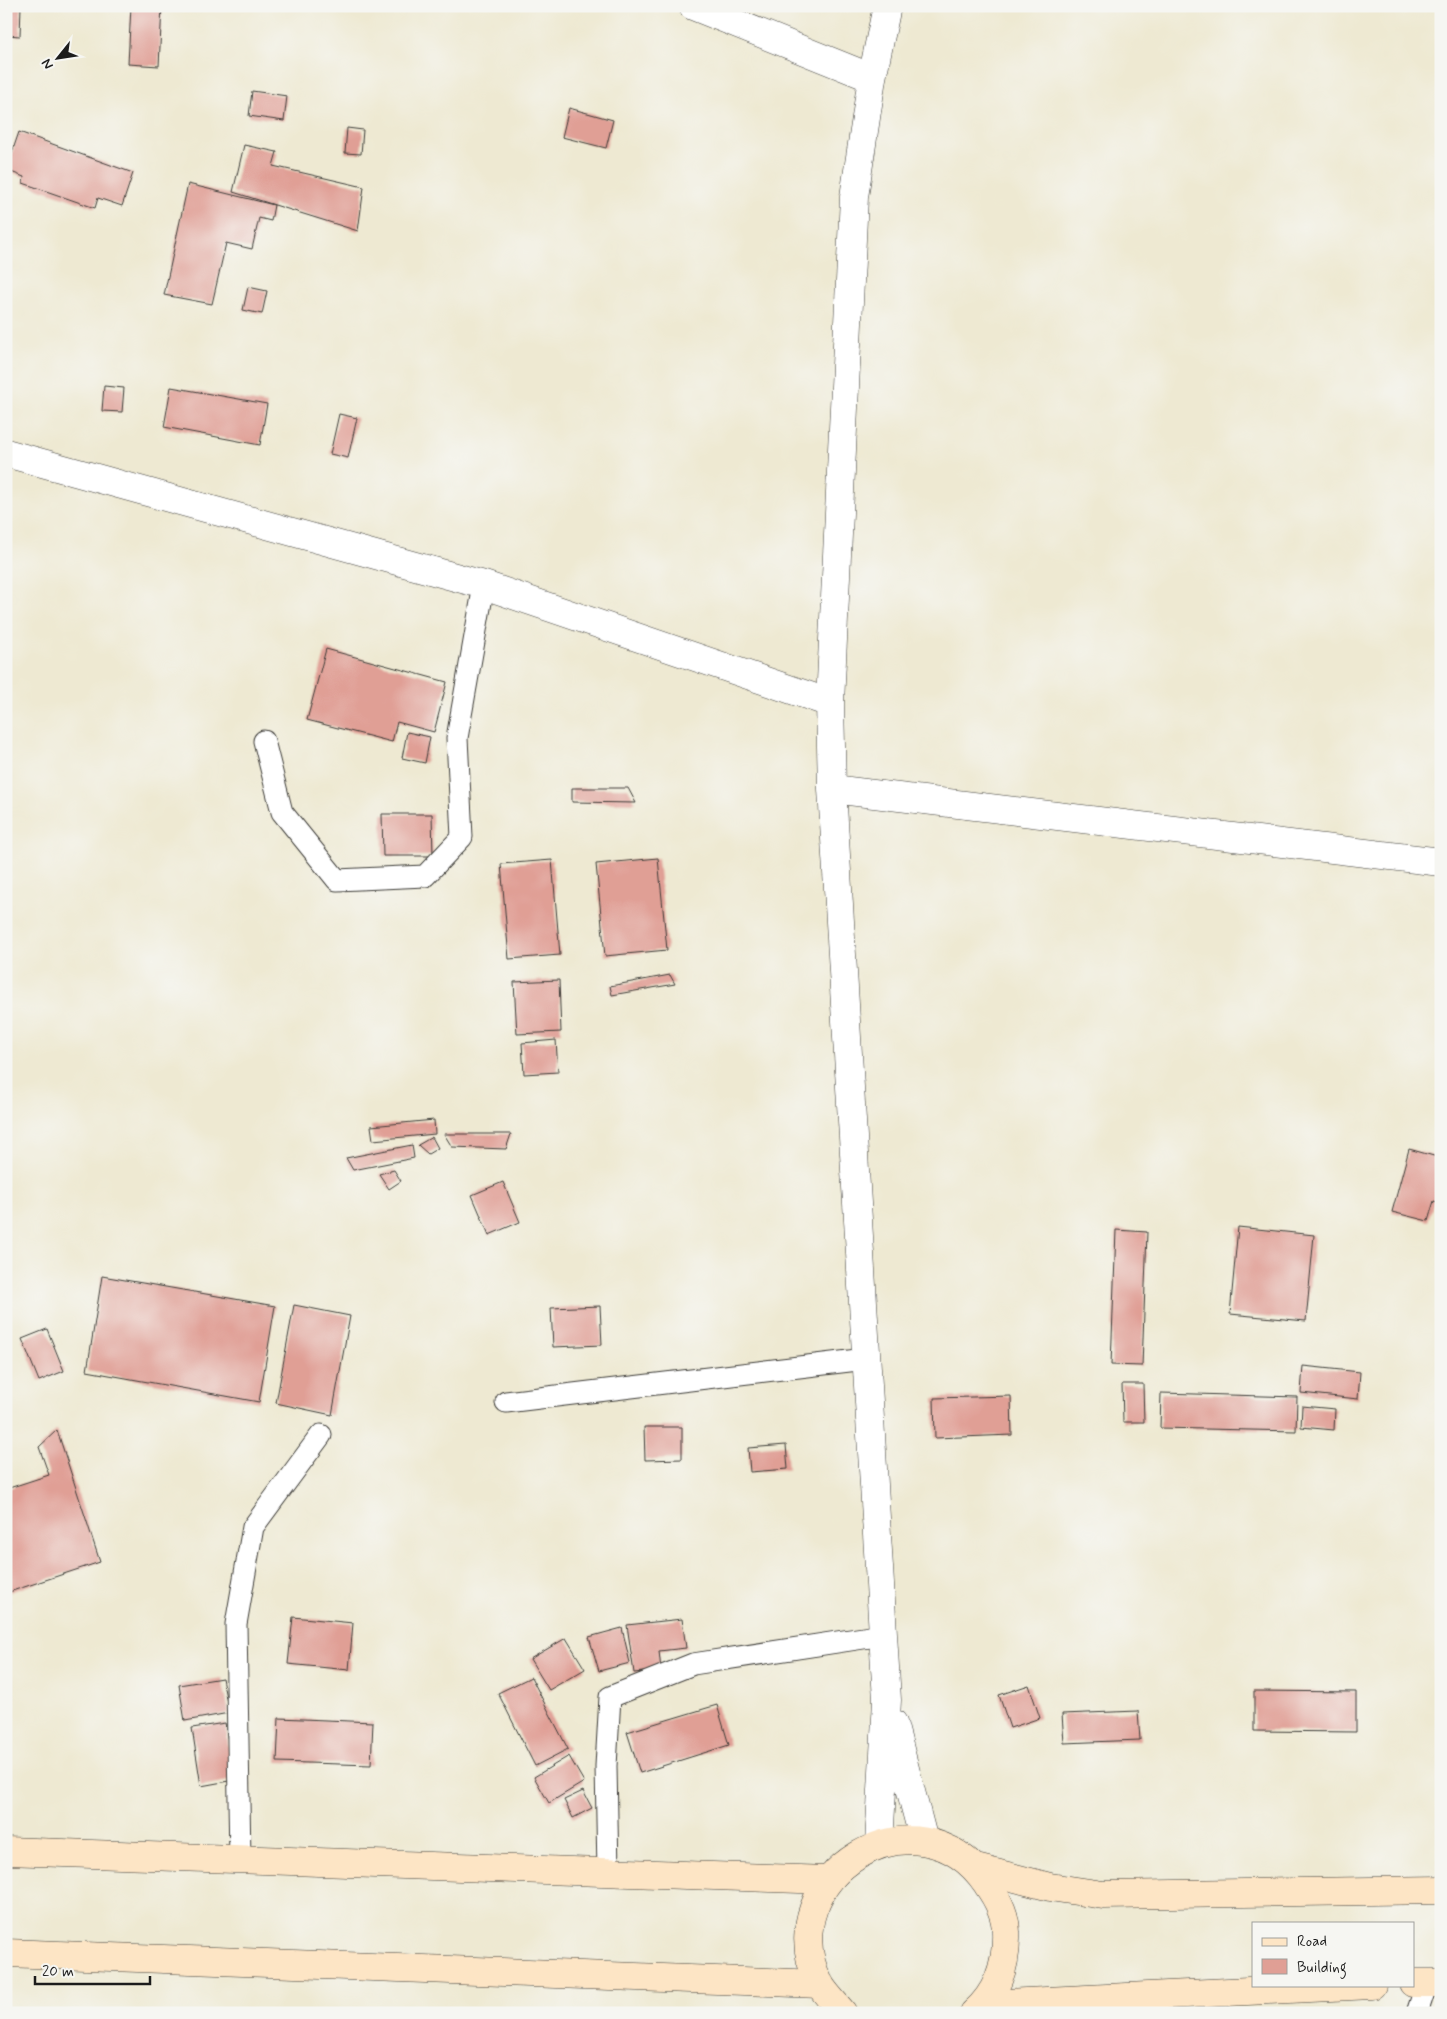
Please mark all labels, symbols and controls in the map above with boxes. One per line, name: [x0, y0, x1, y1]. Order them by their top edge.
north arrow: [32, 32, 82, 82]
text: N: [37, 55, 58, 73]
legend: [1252, 1922, 1414, 1986]
text: Road: [1297, 1932, 1327, 1952]
scale bar: [35, 1954, 150, 1986]
text: Building: [1297, 1958, 1347, 1979]
text: 20 m: [42, 1962, 74, 1982]

